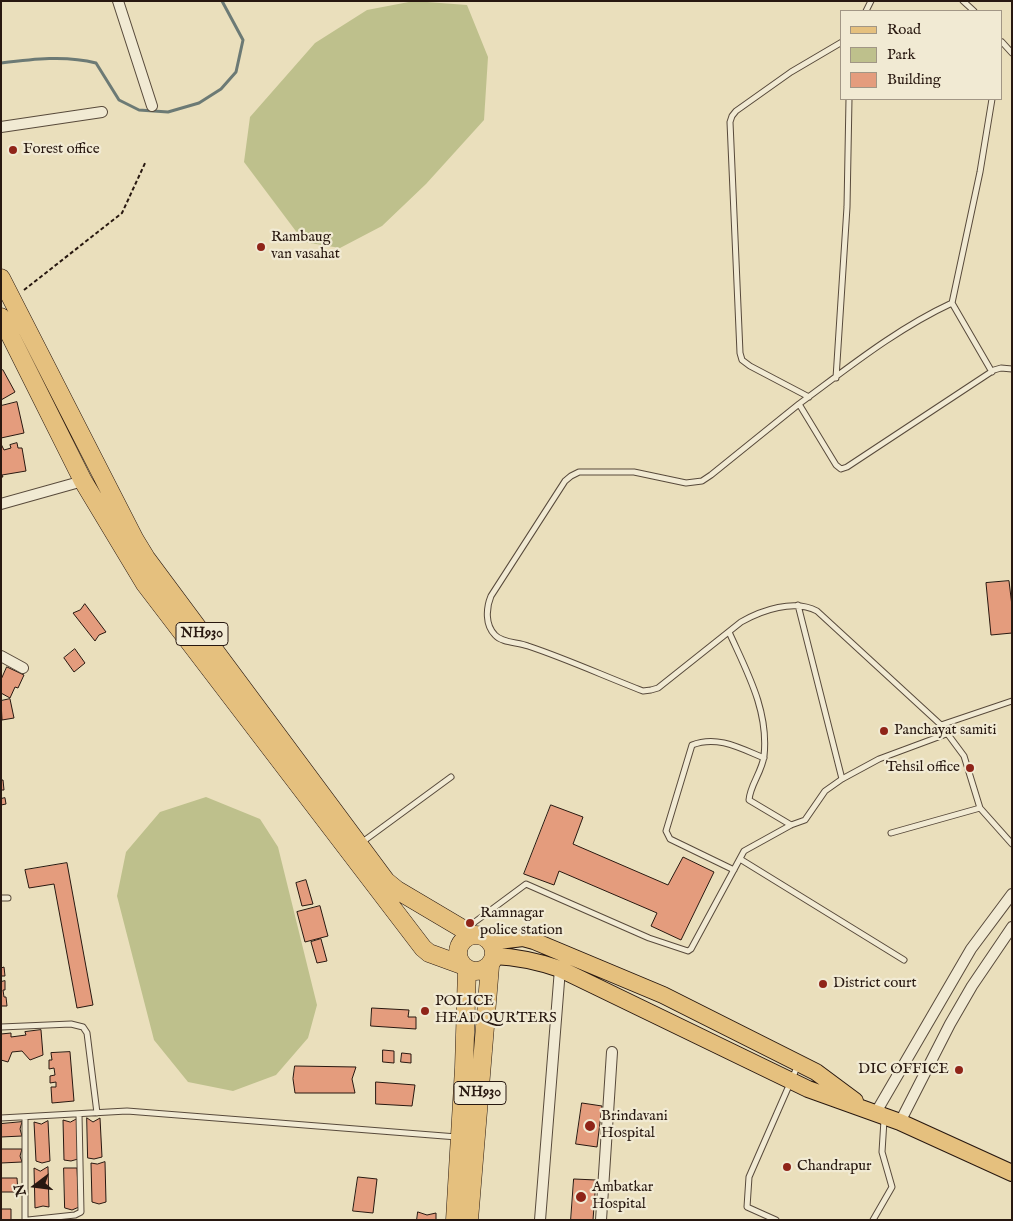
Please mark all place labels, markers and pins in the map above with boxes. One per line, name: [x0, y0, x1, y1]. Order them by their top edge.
place label: Forest office: [23, 141, 100, 159]
marker: Forest office: [7, 144, 19, 156]
place label: Rambaug van vasahat: [271, 229, 340, 264]
marker: Rambaug van vasahat: [255, 241, 267, 253]
place label: Panchayat samiti: [894, 722, 996, 740]
marker: Panchayat samiti: [878, 725, 890, 737]
place label: Tehsil office: [886, 759, 960, 777]
marker: Tehsil office: [964, 762, 976, 774]
place label: Ramnagar police station: [480, 905, 563, 940]
marker: Ramnagar police station: [464, 917, 476, 929]
place label: District court: [833, 975, 917, 993]
marker: District court: [817, 978, 829, 990]
place label: POLICE HEADQURTERS: [435, 993, 557, 1028]
marker: POLICE HEADQURTERS: [419, 1005, 431, 1017]
place label: DIC OFFICE: [858, 1061, 949, 1079]
marker: DIC OFFICE: [953, 1064, 965, 1076]
place label: Brindavani Hospital: [601, 1108, 668, 1143]
marker: Brindavani Hospital: [583, 1119, 597, 1133]
place label: Chandrapur: [797, 1158, 872, 1176]
marker: Chandrapur: [781, 1161, 793, 1173]
place label: Ambatkar Hospital: [592, 1179, 653, 1214]
marker: Ambatkar Hospital: [574, 1190, 588, 1204]

